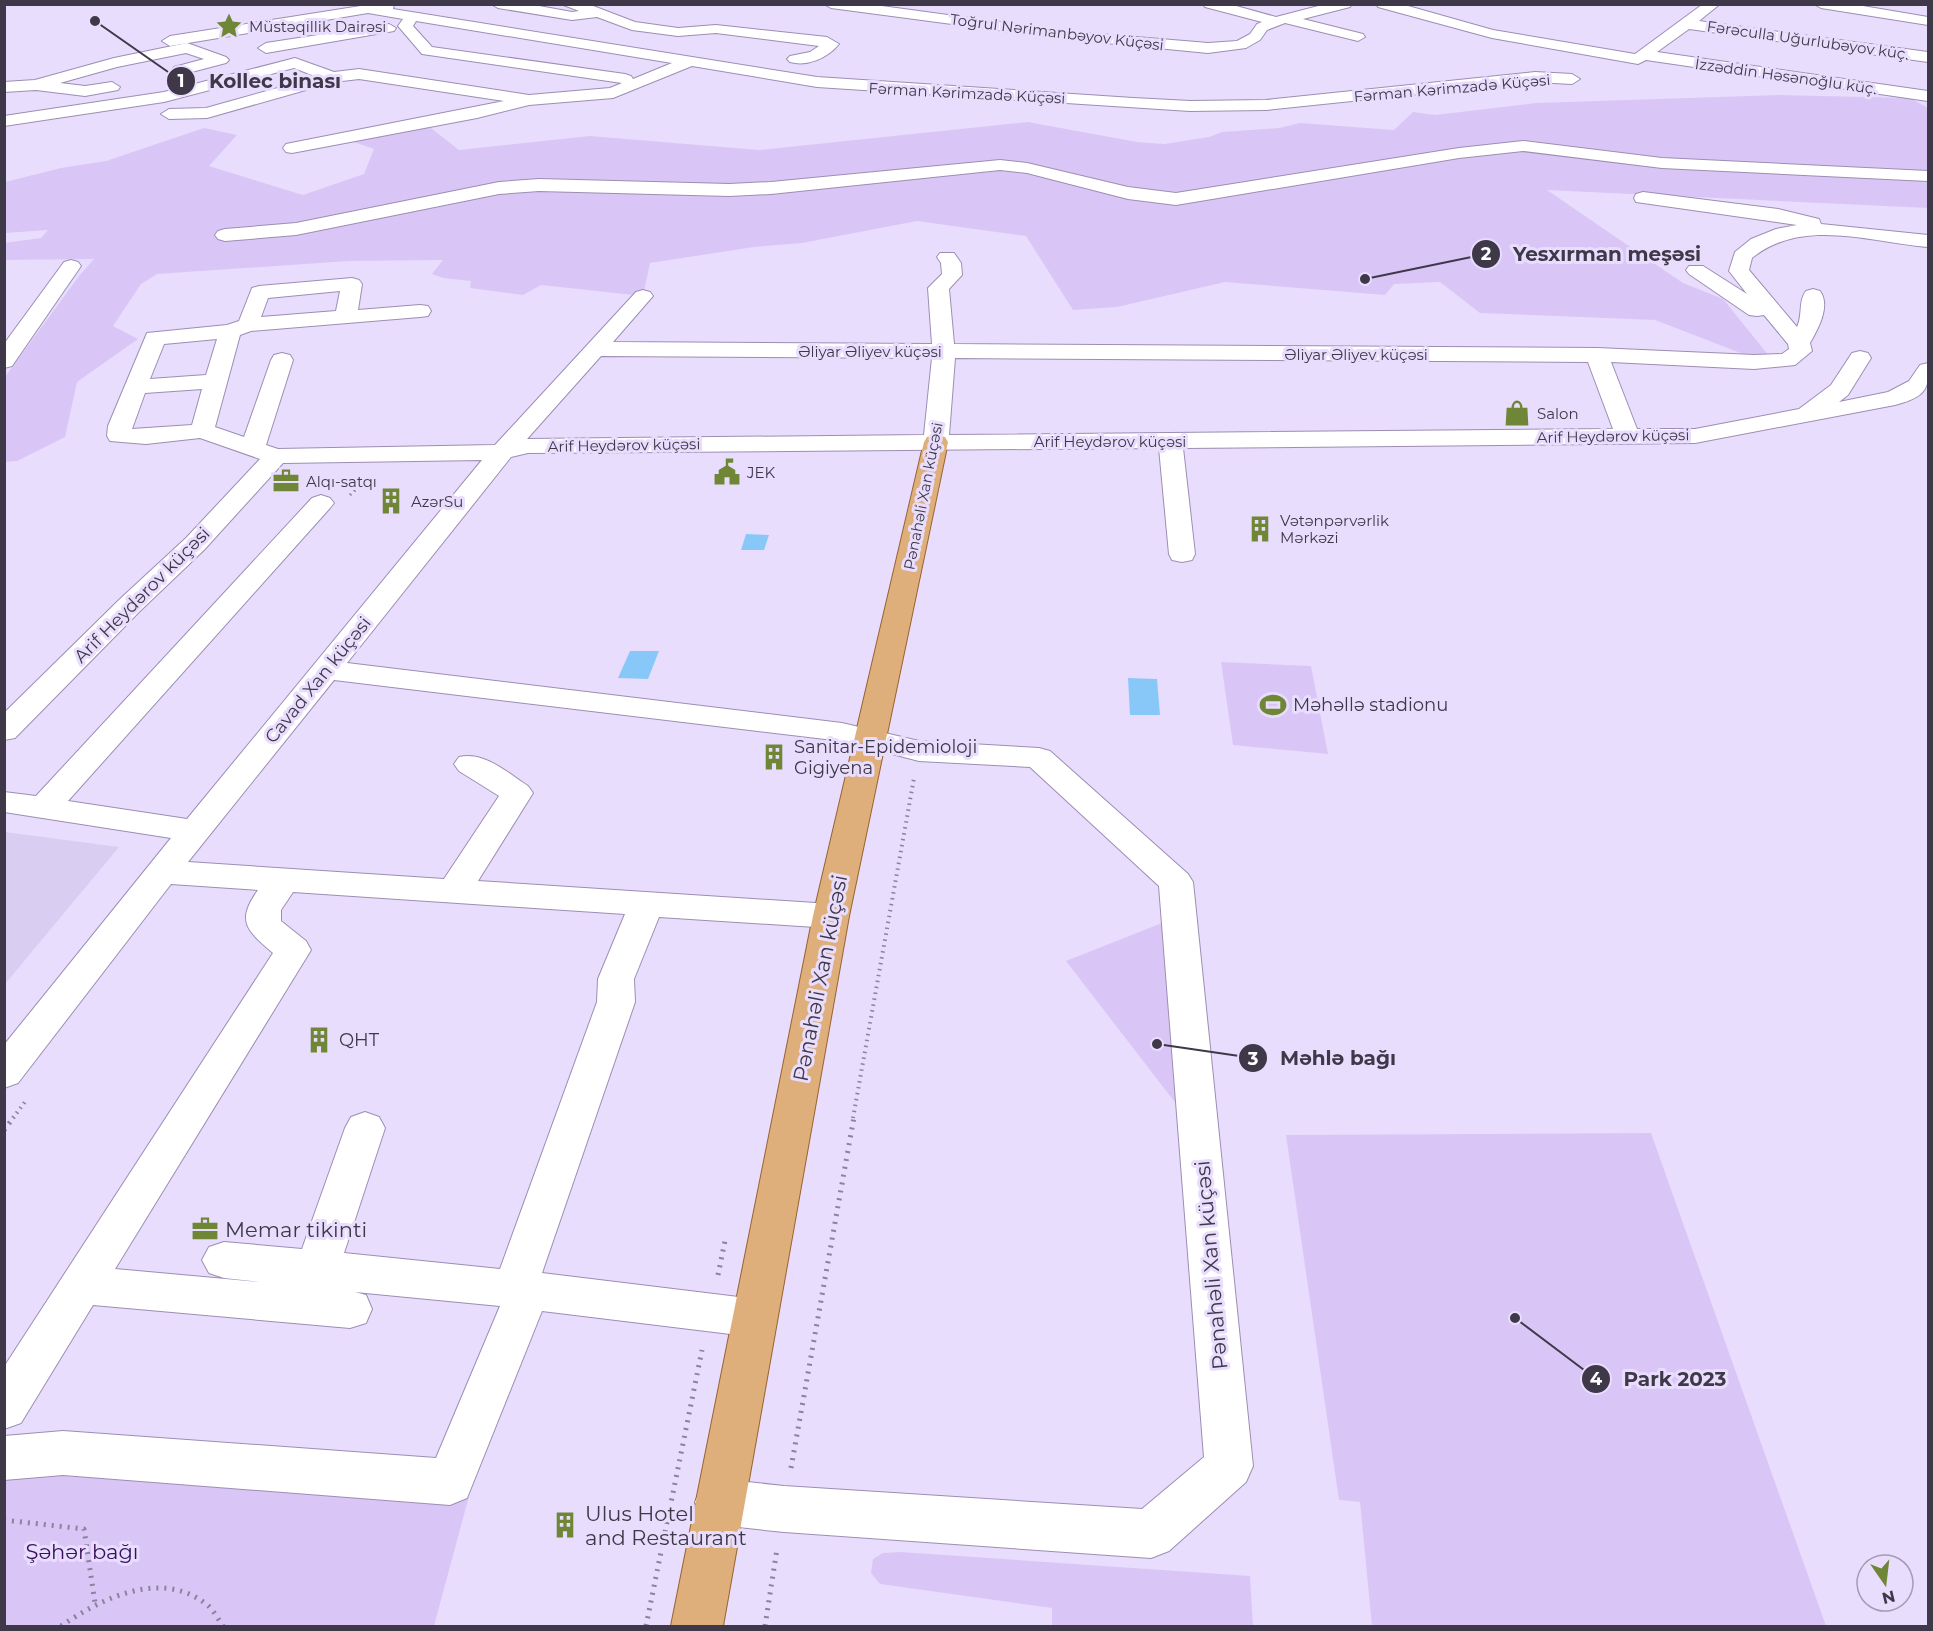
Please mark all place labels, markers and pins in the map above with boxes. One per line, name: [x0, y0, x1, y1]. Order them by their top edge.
place icon: Müstəqillik Dairəsi: [214, 11, 244, 41]
place label: Müstəqillik Dairəsi: [249, 17, 386, 36]
callout: Kollec binası: [166, 62, 353, 100]
callout: Yesxırman meşəsi: [1471, 235, 1713, 273]
shop icon: Salon: [1502, 398, 1532, 428]
place label: Salon: [1537, 404, 1579, 423]
public building icon: JEK: [712, 457, 742, 487]
place label: JEK: [746, 463, 776, 482]
office icon: Alqı-satqı: [271, 466, 301, 496]
place label: Alqı-satqı: [306, 472, 377, 491]
building icon: AzərSu: [376, 486, 406, 516]
place label: AzərSu: [411, 492, 463, 511]
place label: Vətənpərvərlik Mərkəzi: [1280, 511, 1389, 547]
building icon: Vətənpərvərlik Mərkəzi: [1245, 514, 1275, 544]
sports icon: Məhəllə stadionu: [1258, 690, 1288, 720]
place label: Məhəllə stadionu: [1293, 694, 1448, 716]
place label: Sanitar-Epidemioloji Gigiyena: [794, 736, 977, 779]
building icon: Sanitar-Epidemioloji Gigiyena: [759, 742, 789, 772]
building icon: QHT: [304, 1025, 334, 1055]
place label: QHT: [339, 1029, 380, 1051]
callout: Məhlə bağı: [1238, 1039, 1408, 1077]
office icon: Memar tikinti: [190, 1214, 220, 1244]
place label: Memar tikinti: [225, 1217, 367, 1242]
callout: Park 2023: [1581, 1360, 1738, 1398]
place label: Ulus Hotel and Restaurant: [585, 1501, 747, 1550]
building icon: Ulus Hotel and Restaurant: [550, 1510, 580, 1540]

